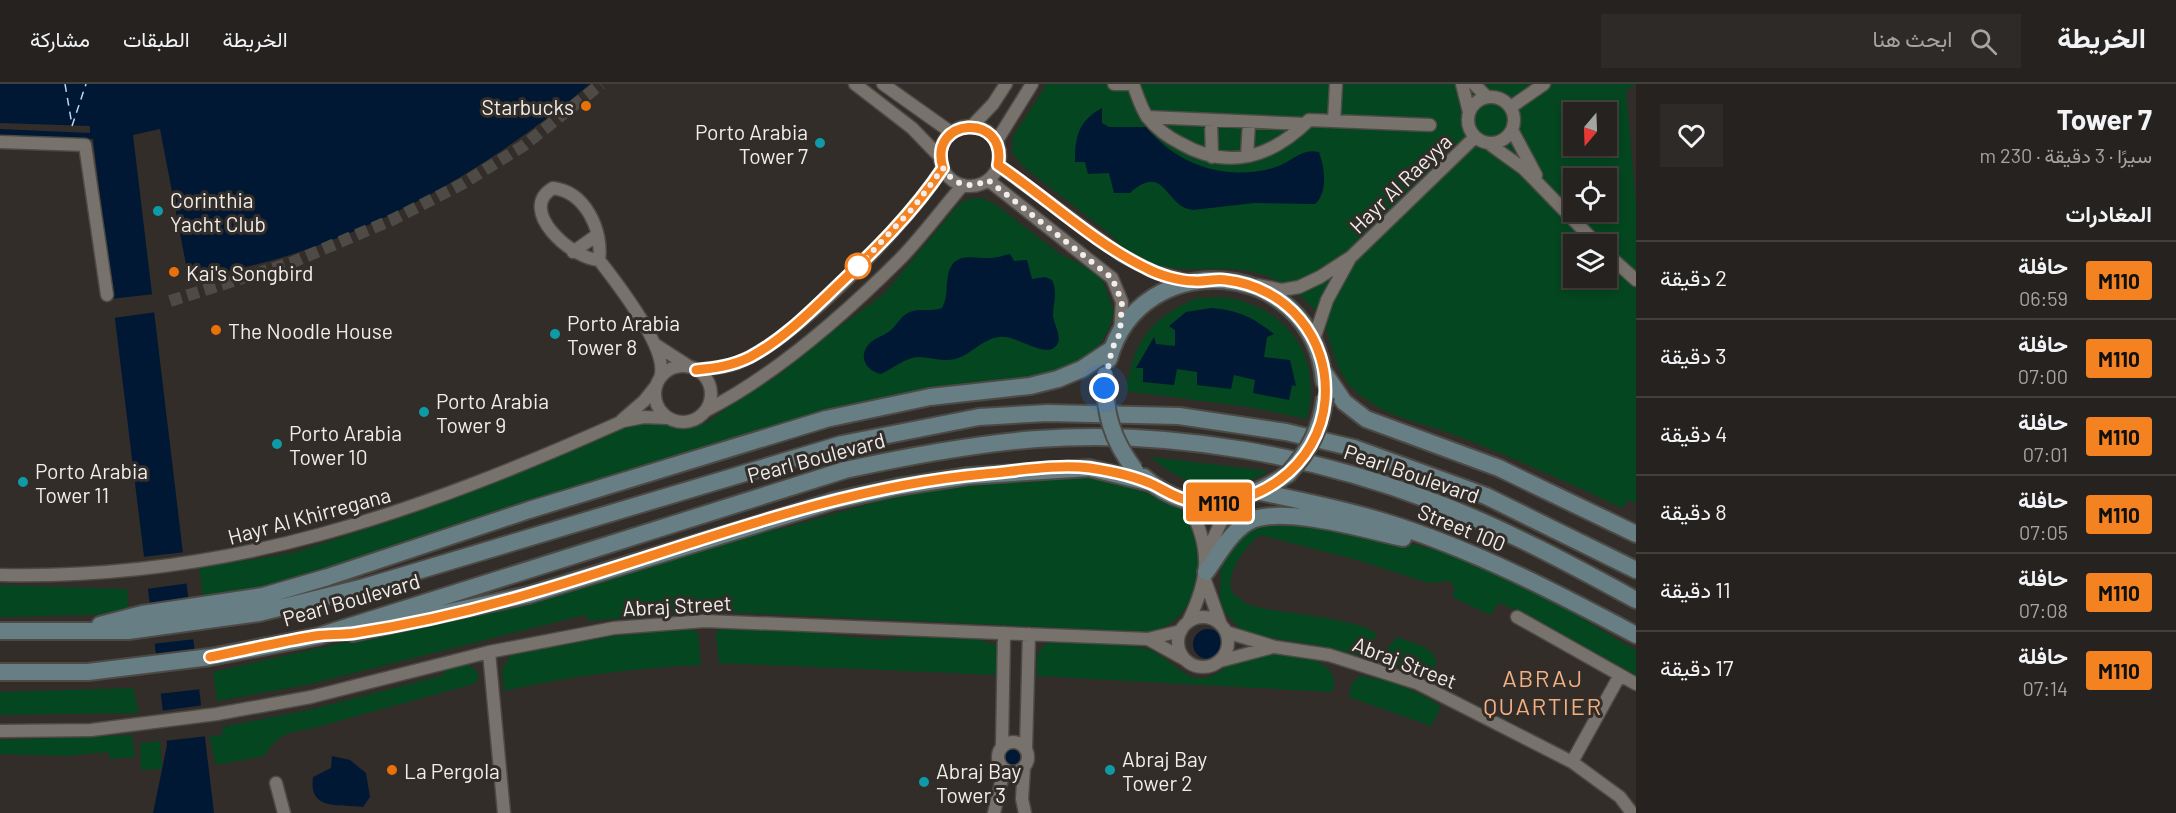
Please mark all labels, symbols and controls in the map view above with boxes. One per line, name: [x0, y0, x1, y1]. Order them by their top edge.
search box: [1601, 14, 2021, 68]
text: الخريطة: [2057, 20, 2146, 54]
text: ابحث هنا: [1872, 25, 1952, 51]
icon: search: [1967, 25, 2000, 58]
text: مشاركة: [30, 26, 90, 51]
text: الطبقات: [123, 26, 190, 51]
text: الخريطة: [223, 26, 288, 51]
place label: Starbucks: [482, 94, 574, 119]
marker: Starbucks: [579, 99, 593, 113]
north arrow: [1563, 102, 1617, 156]
map controls: [1563, 102, 1617, 288]
text: Tower 7: [2057, 102, 2152, 136]
button: heart: [1660, 104, 1723, 167]
place label: Porto Arabia Tower 7: [695, 119, 808, 168]
street label: Hayr Al Raeyya: [1344, 128, 1456, 238]
marker: Porto Arabia Tower 7: [813, 136, 827, 150]
text: سيرًا · 3 دقيقة · 230 m: [1980, 143, 2152, 167]
button: locate: [1563, 168, 1617, 222]
place label: Corinthia Yacht Club: [170, 187, 266, 236]
text: المغادرات: [2066, 200, 2152, 226]
marker: Corinthia Yacht Club: [151, 204, 165, 218]
button: layers: [1563, 234, 1617, 288]
text: حافلة: [2018, 252, 2068, 278]
unlabelled marker: [845, 253, 871, 279]
place label: Kai's Songbird: [186, 260, 314, 285]
text: 2 دقيقة: [1660, 264, 1727, 290]
marker: Kai's Songbird: [167, 265, 181, 279]
text: M110: [2098, 268, 2140, 293]
text: 06:59: [2019, 286, 2068, 310]
place label: Porto Arabia Tower 8: [567, 310, 680, 359]
place label: The Noodle House: [228, 318, 393, 343]
marker: The Noodle House: [209, 323, 223, 337]
marker: Porto Arabia Tower 8: [548, 327, 562, 341]
text: حافلة: [2018, 330, 2068, 356]
text: 3 دقيقة: [1660, 342, 1727, 368]
text: M110: [2098, 346, 2140, 371]
text: 07:00: [2018, 364, 2068, 388]
your location: [1089, 373, 1119, 403]
place label: Porto Arabia Tower 9: [436, 388, 549, 437]
marker: Porto Arabia Tower 9: [417, 405, 431, 419]
text: حافلة: [2018, 408, 2068, 434]
place label: Porto Arabia Tower 10: [289, 420, 402, 469]
text: 4 دقيقة: [1660, 420, 1727, 446]
text: M110: [2098, 424, 2140, 449]
street label: Pearl Boulevard: [744, 427, 888, 487]
marker: Porto Arabia Tower 10: [270, 437, 284, 451]
street label: Pearl Boulevard: [1341, 438, 1483, 508]
text: 07:01: [2023, 442, 2068, 466]
place label: Porto Arabia Tower 11: [35, 458, 148, 507]
marker: Porto Arabia Tower 11: [16, 475, 30, 489]
street label: Hayr Al Khirregana: [225, 481, 393, 549]
line badge: M110: [1177, 482, 1261, 522]
text: حافلة: [2018, 486, 2068, 512]
text: M110: [1198, 490, 1240, 515]
street label: Street 100: [1414, 498, 1510, 556]
text: 8 دقيقة: [1660, 498, 1727, 524]
text: M110: [2098, 502, 2140, 527]
text: 07:05: [2019, 520, 2068, 544]
text: حافلة: [2018, 564, 2068, 590]
street label: Pearl Boulevard: [279, 567, 423, 631]
text: 11 دقيقة: [1660, 576, 1731, 602]
text: M110: [2098, 580, 2140, 605]
street label: Abraj Street: [622, 590, 732, 620]
text: 07:08: [2019, 598, 2068, 622]
street label: Abraj Street: [1350, 631, 1460, 693]
text: حافلة: [2018, 642, 2068, 668]
text: 17 دقيقة: [1660, 654, 1733, 680]
text: M110: [2098, 658, 2140, 683]
district label: ABRAJ QUARTIER: [1483, 663, 1603, 720]
text: 07:14: [2022, 676, 2068, 700]
place label: Abraj Bay Tower 2: [1122, 746, 1208, 795]
place label: La Pergola: [404, 758, 500, 783]
place label: Abraj Bay Tower 3: [936, 758, 1022, 807]
marker: La Pergola: [385, 763, 399, 777]
marker: Abraj Bay Tower 2: [1103, 763, 1117, 777]
marker: Abraj Bay Tower 3: [917, 775, 931, 789]

